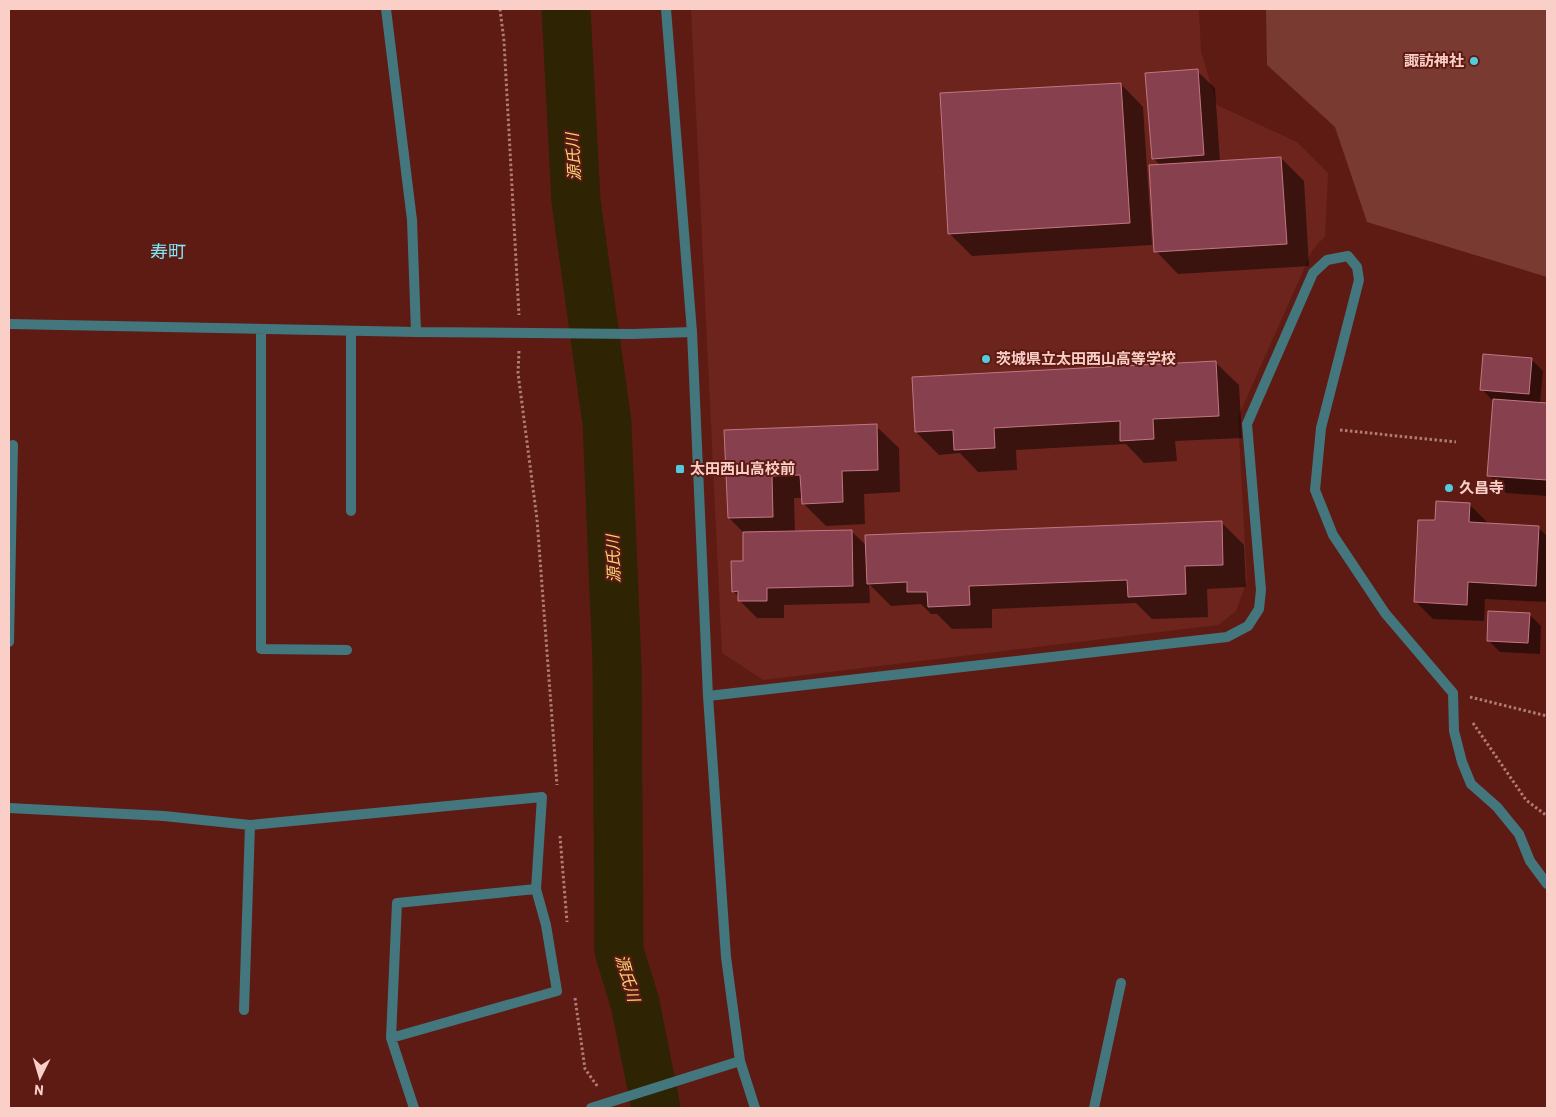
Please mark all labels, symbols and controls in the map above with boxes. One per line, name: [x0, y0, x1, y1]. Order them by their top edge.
place label: 諏訪神社: [1404, 51, 1464, 69]
marker: 諏訪神社: [1468, 55, 1480, 67]
water label: 源氏川: [562, 131, 583, 181]
district label: 寿町: [150, 240, 186, 262]
place label: 茨城県立太田西山高等学校: [996, 349, 1176, 367]
marker: 茨城県立太田西山高等学校: [980, 353, 992, 365]
place label: 太田西山高校前: [690, 459, 795, 477]
marker: 太田西山高校前: [674, 463, 686, 475]
place label: 久昌寺: [1459, 478, 1504, 496]
marker: 久昌寺: [1443, 482, 1455, 494]
water label: 源氏川: [602, 533, 623, 583]
water label: 源氏川: [613, 952, 645, 1005]
north arrow: [15, 1052, 65, 1102]
text: N: [33, 1082, 44, 1099]

